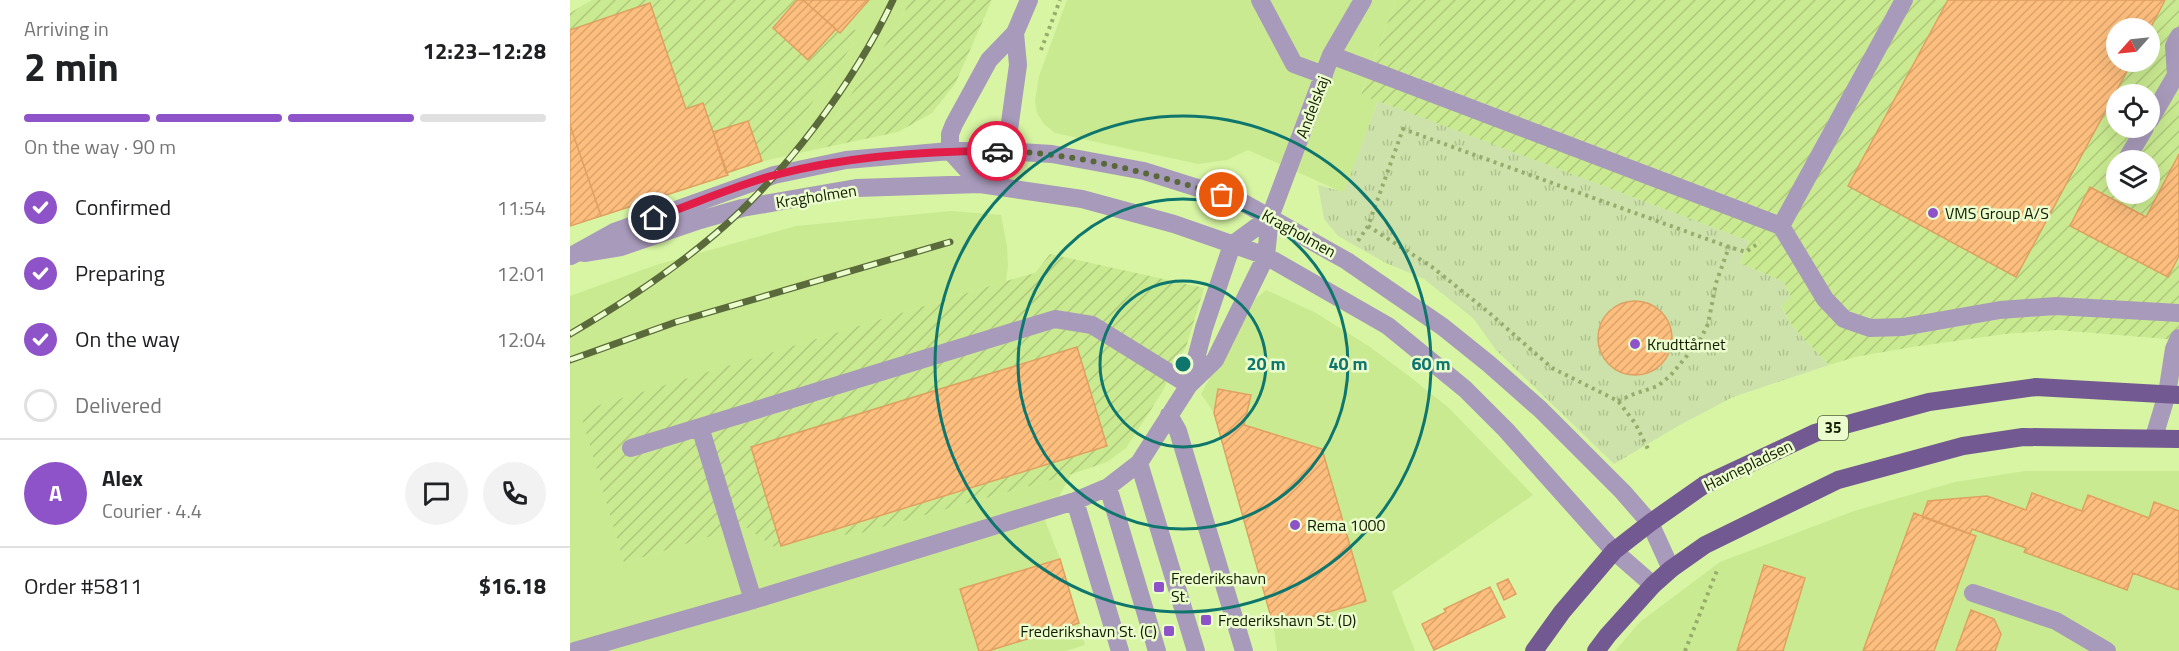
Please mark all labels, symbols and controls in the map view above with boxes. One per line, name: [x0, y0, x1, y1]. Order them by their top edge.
text: Arriving in: [24, 13, 109, 44]
north arrow: [2106, 18, 2160, 72]
map controls: [2106, 18, 2160, 204]
text: 12:23–12:28: [423, 34, 546, 68]
text: 2 min: [24, 37, 119, 96]
street label: Andelskaj: [1289, 72, 1335, 142]
button: locate: [2106, 84, 2160, 138]
courier: [967, 121, 1027, 181]
text: On the way · 90 m: [24, 131, 176, 162]
icon: car: [981, 135, 1014, 168]
button: layers: [2106, 150, 2160, 204]
pin: [1196, 169, 1247, 220]
street label: Kragholmen: [774, 178, 858, 214]
icon: bag: [1205, 178, 1238, 211]
text: Confirmed: [75, 190, 171, 224]
icon: check: [24, 191, 57, 224]
text: 11:54: [497, 192, 546, 223]
pin: [628, 192, 679, 243]
icon: home: [637, 201, 670, 234]
place label: VMS Group A/S: [1945, 201, 2049, 225]
street label: Kragholmen: [1257, 203, 1341, 263]
marker: VMS Group A/S: [1926, 206, 1940, 220]
text: Preparing: [75, 256, 165, 290]
icon: check: [24, 257, 57, 290]
text: 12:01: [497, 258, 546, 289]
text: On the way: [75, 322, 180, 356]
icon: check: [24, 323, 57, 356]
text: 12:04: [497, 324, 546, 355]
place label: Krudttårnet: [1647, 332, 1726, 356]
marker: Krudttårnet: [1628, 337, 1642, 351]
text: 20 m: [1246, 350, 1286, 377]
text: 40 m: [1328, 350, 1368, 377]
text: 60 m: [1411, 350, 1451, 377]
centre of rings: [1173, 354, 1193, 374]
text: Delivered: [75, 388, 162, 422]
road number: 35: [1818, 416, 1848, 440]
street label: Havnepladsen: [1700, 433, 1796, 497]
text: Alex: [102, 461, 143, 495]
button: chat: [405, 462, 468, 525]
button: phone: [483, 462, 546, 525]
text: A: [49, 476, 62, 510]
text: Courier · 4.4: [102, 495, 202, 526]
place label: Rema 1000: [1307, 513, 1386, 537]
marker: Rema 1000: [1288, 518, 1302, 532]
place label: Frederikshavn St.: [1171, 566, 1266, 608]
text: Order #5811: [24, 569, 143, 603]
text: $16.18: [479, 569, 546, 603]
marker: Frederikshavn St.: [1152, 580, 1166, 594]
place label: Frederikshavn St. (D): [1218, 608, 1356, 632]
marker: Frederikshavn St. (D): [1199, 613, 1213, 627]
place label: Frederikshavn St. (C): [1020, 619, 1157, 643]
marker: Frederikshavn St. (C): [1162, 624, 1176, 638]

